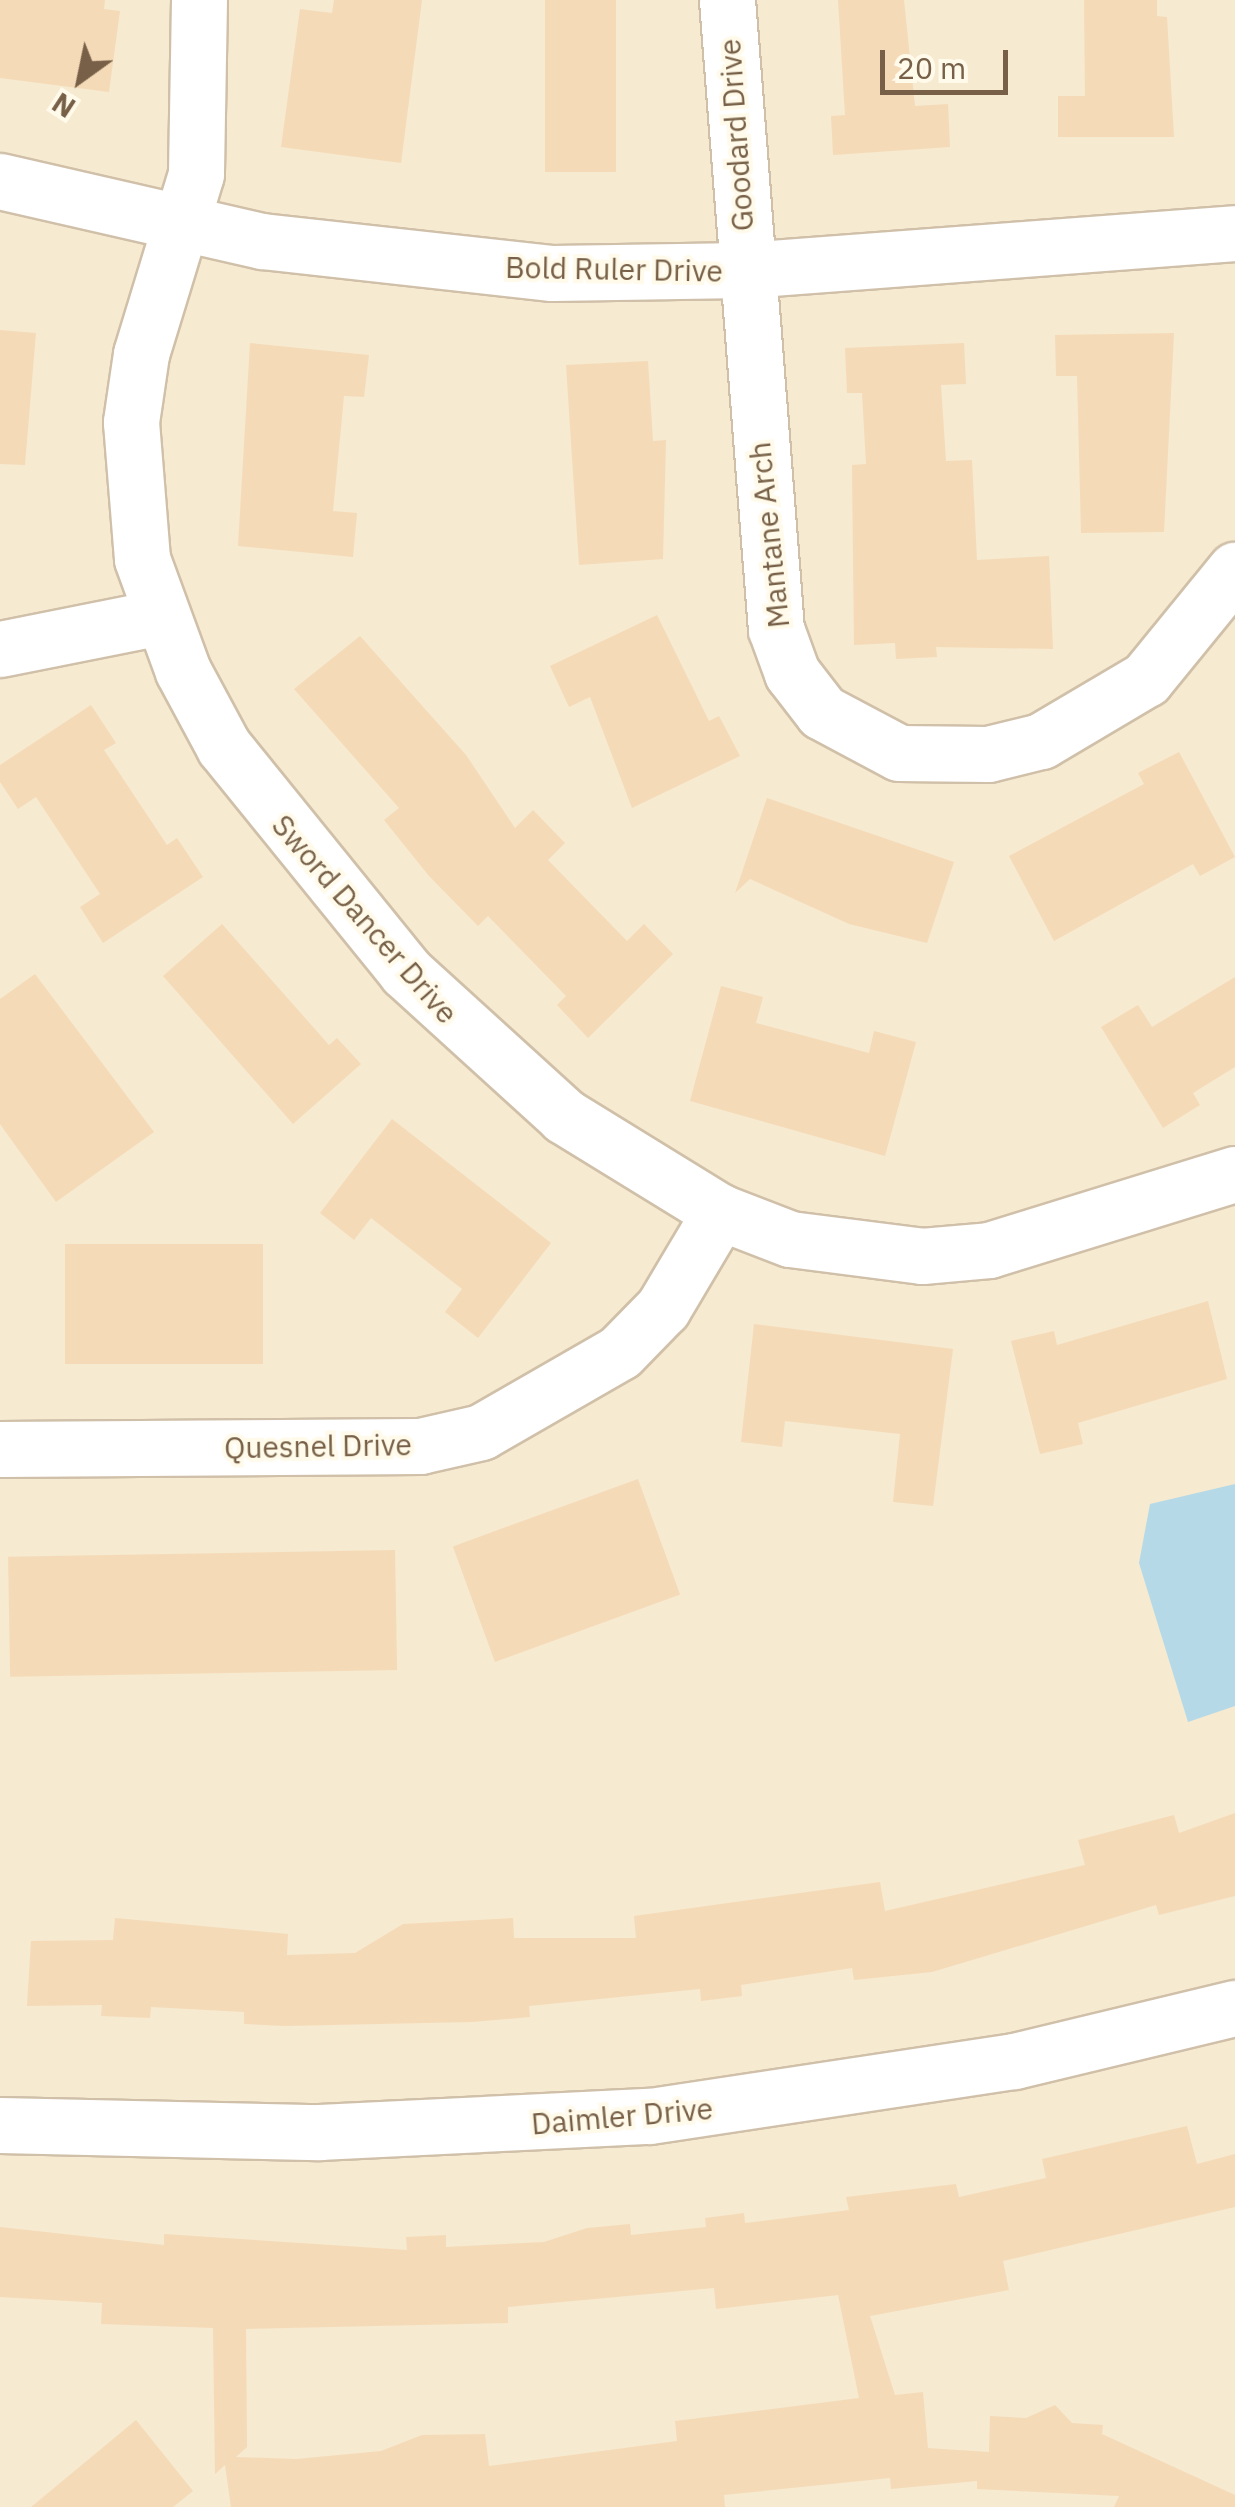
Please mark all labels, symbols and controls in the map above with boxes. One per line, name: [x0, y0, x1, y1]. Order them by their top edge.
north arrow: [30, 30, 130, 130]
scale bar: [885, 30, 1012, 92]
street label: Goodard Drive: [711, 38, 761, 232]
text: 20 m: [897, 48, 966, 87]
text: N: [45, 85, 82, 127]
street label: Bold Ruler Drive: [505, 249, 723, 289]
street label: Mantane Arch: [741, 440, 797, 630]
street label: Sword Dancer Drive: [265, 807, 465, 1031]
street label: Quesnel Drive: [224, 1426, 412, 1466]
street label: Daimler Drive: [530, 2090, 714, 2142]

